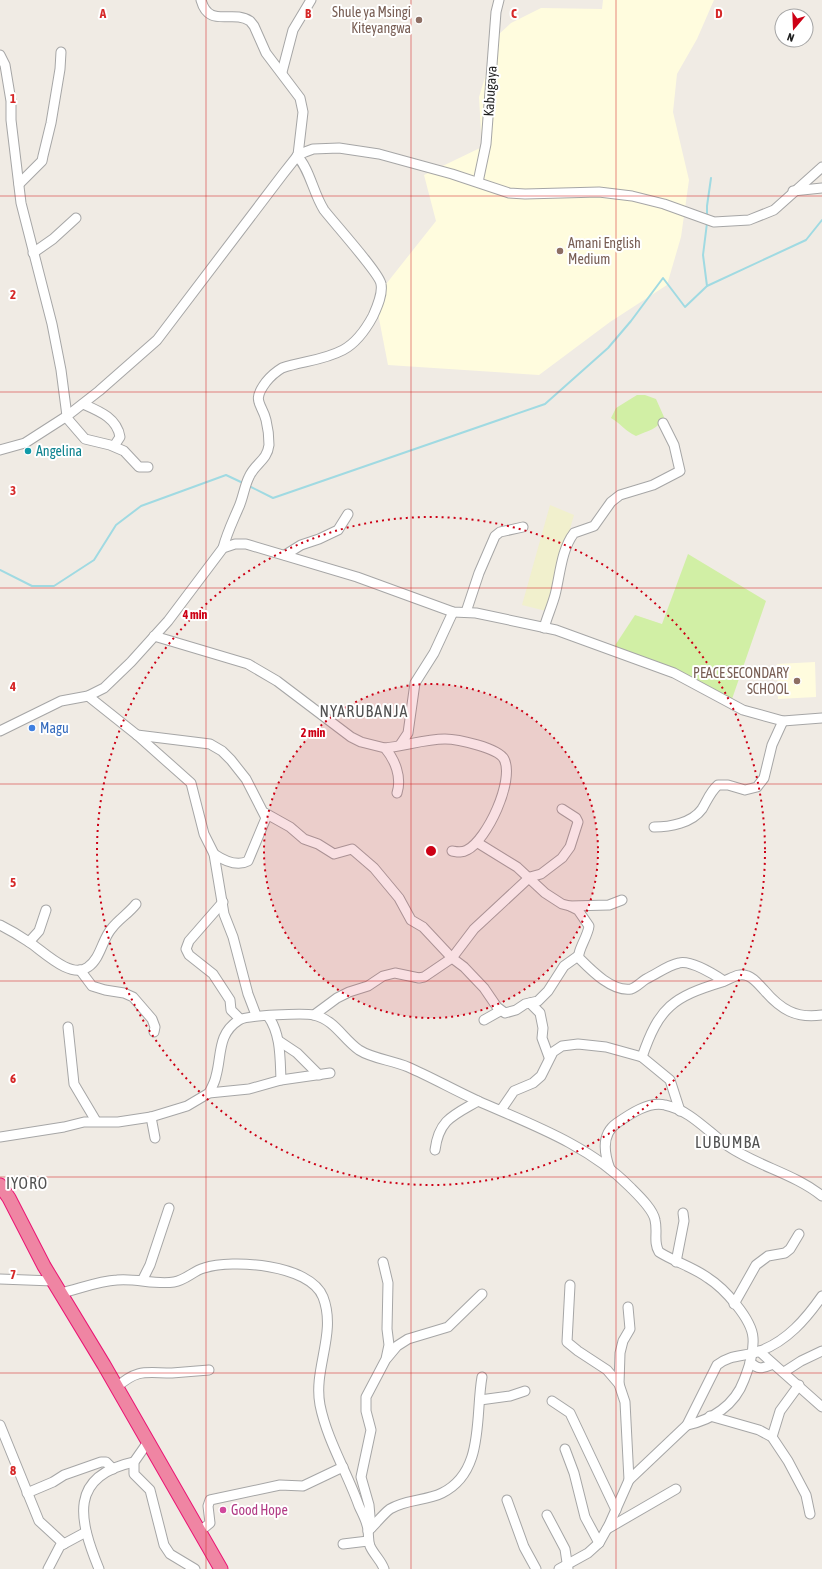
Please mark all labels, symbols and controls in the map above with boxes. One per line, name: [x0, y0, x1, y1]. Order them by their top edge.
place label: Shule ya Msingi Kiteyangwa: [332, 4, 411, 36]
text: A: [99, 6, 107, 21]
text: B: [305, 6, 312, 21]
text: C: [511, 6, 517, 21]
text: D: [715, 6, 723, 21]
north arrow: [774, 8, 814, 48]
marker: Shule ya Msingi Kiteyangwa: [414, 15, 424, 25]
text: N: [786, 31, 796, 44]
street label: Kabugaya: [480, 65, 500, 117]
text: 1: [10, 91, 16, 106]
place label: Amani English Medium: [568, 235, 641, 267]
marker: Amani English Medium: [555, 246, 565, 256]
text: 2: [10, 287, 16, 302]
place label: Angelina: [36, 443, 82, 459]
marker: Angelina: [23, 446, 33, 456]
text: 3: [10, 483, 16, 498]
text: 4 min: [182, 608, 207, 622]
place label: PEACE SECONDARY SCHOOL: [693, 665, 790, 697]
marker: PEACE SECONDARY SCHOOL: [792, 676, 802, 686]
text: 4: [9, 679, 16, 694]
district label: NYARUBANJA: [320, 702, 408, 720]
place label: Magu: [40, 720, 69, 736]
marker: Magu: [27, 723, 37, 733]
text: 2 min: [301, 726, 325, 740]
centre of rings: [424, 844, 438, 858]
text: 5: [10, 875, 16, 890]
text: 6: [10, 1071, 16, 1086]
district label: LUBUMBA: [695, 1133, 761, 1151]
district label: IYORO: [6, 1174, 48, 1192]
text: 7: [10, 1267, 16, 1282]
text: 8: [10, 1463, 16, 1478]
place label: Good Hope: [231, 1502, 288, 1518]
marker: Good Hope: [218, 1505, 228, 1515]

